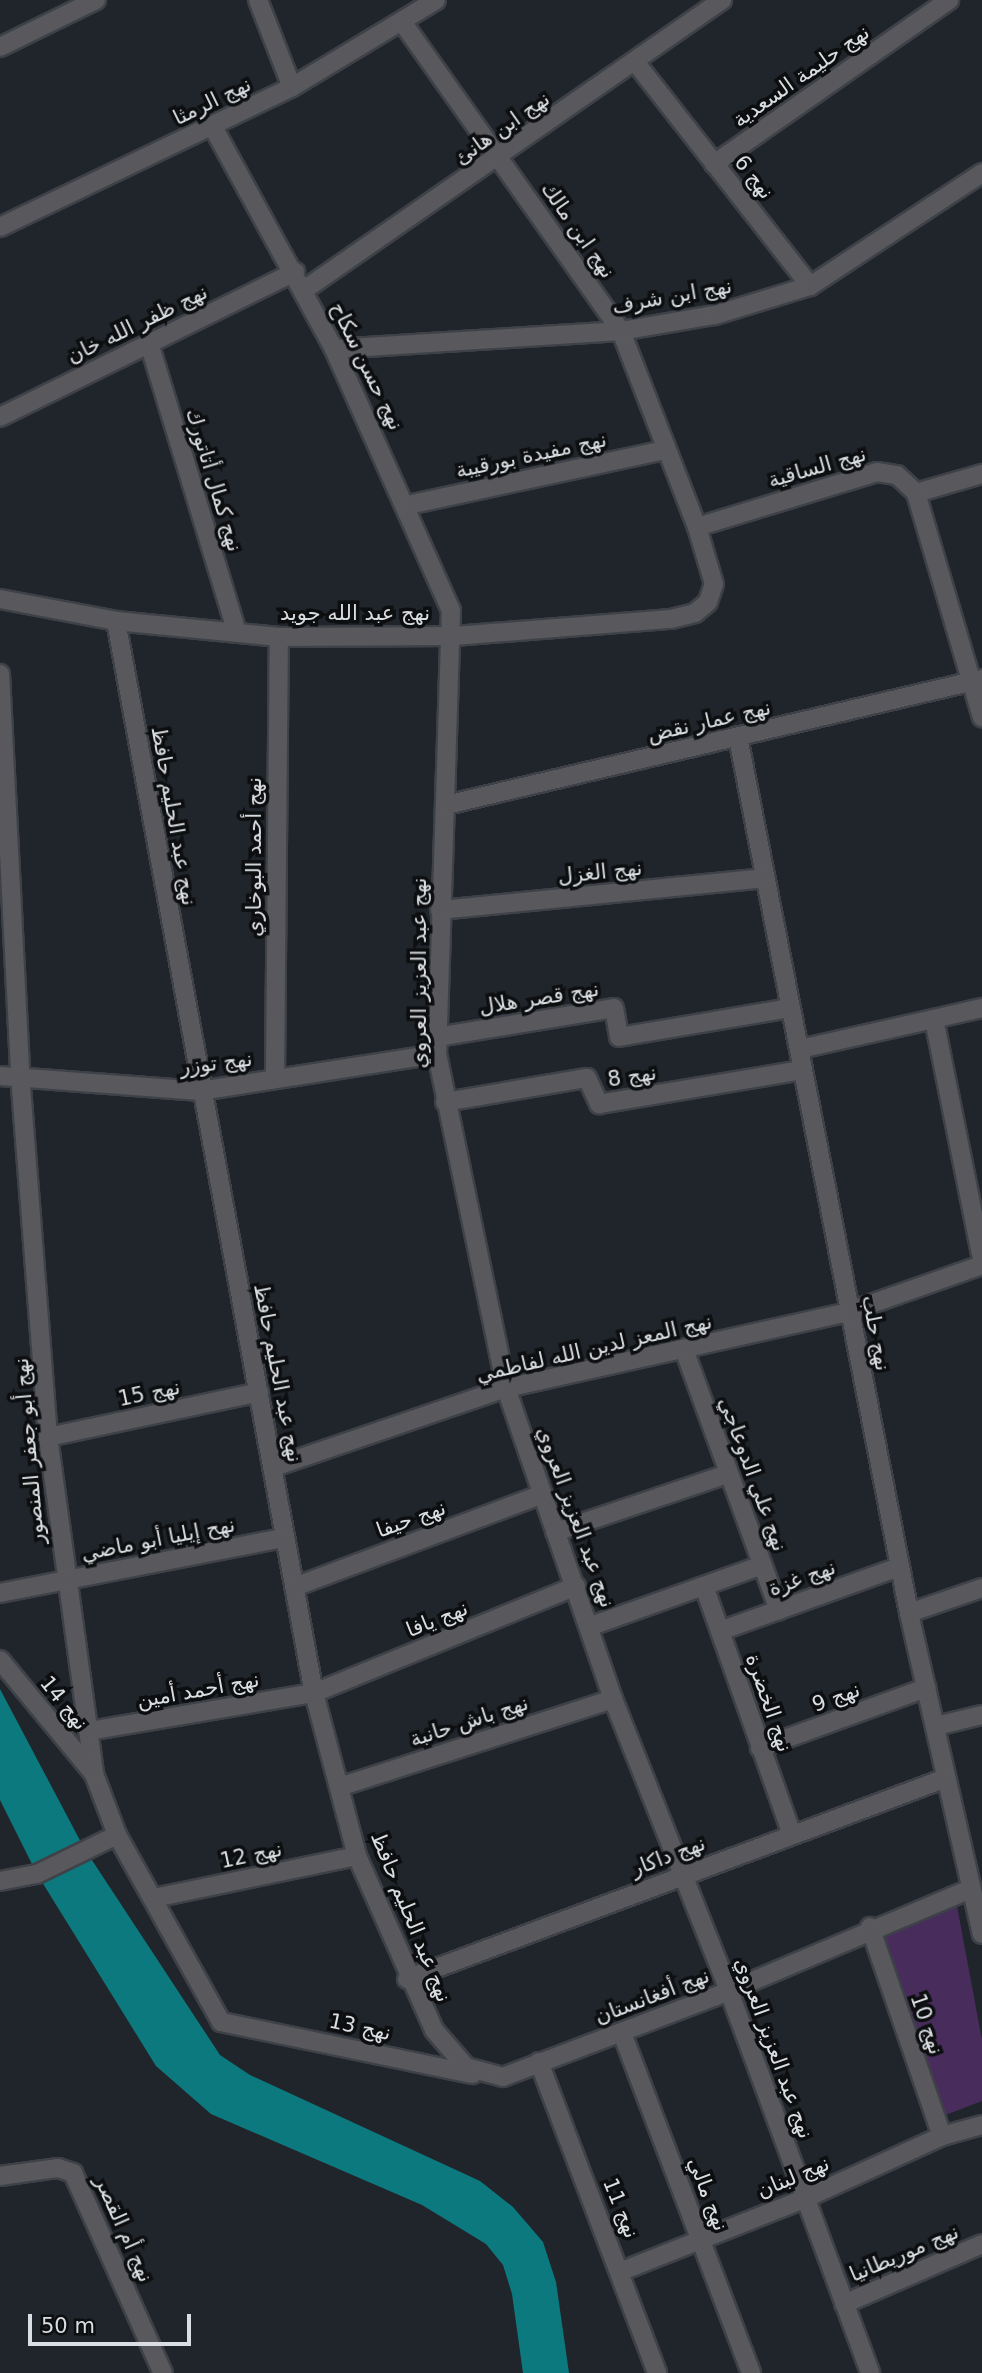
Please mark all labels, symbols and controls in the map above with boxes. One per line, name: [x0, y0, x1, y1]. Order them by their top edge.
street label: نهج حليمة السعدية: [728, 19, 874, 133]
street label: نهج الرمثا: [169, 71, 255, 131]
street label: نهج ابن هانئ: [449, 86, 555, 170]
street label: نهج 6: [729, 150, 779, 204]
street label: نهج ابن مالك: [536, 177, 620, 283]
street label: نهج ابن شرف: [610, 273, 734, 319]
street label: نهج ظفر الله خان: [63, 279, 211, 369]
street label: نهج حسن سكاح: [325, 298, 409, 434]
street label: نهج كمال أتاتورك: [180, 405, 248, 555]
street label: نهج مفيدة بورقيبة: [453, 427, 609, 483]
street label: نهج الساقية: [765, 441, 869, 493]
street label: نهج عبد الله جويد: [280, 600, 430, 626]
street label: نهج عمار نقض: [645, 695, 773, 747]
street label: نهج عبد الحليم حافظ: [146, 724, 202, 908]
street label: نهج أحمد البوخاري: [241, 777, 267, 937]
street label: نهج الغزل: [556, 855, 644, 889]
street label: نهج عبد العزيز العروي: [406, 878, 432, 1068]
street label: نهج قصر هلال: [477, 976, 601, 1020]
street label: نهج توزر: [178, 1046, 254, 1080]
street label: نهج 8: [606, 1060, 658, 1092]
street label: نهج عبد الحليم حافظ: [248, 1282, 308, 1464]
street label: نهج حلب: [856, 1293, 896, 1373]
street label: نهج المعز لدين الله لفاطمي: [474, 1309, 714, 1387]
street label: نهج أبو جعفر المنصور: [8, 1357, 50, 1545]
street label: نهج 15: [116, 1374, 182, 1412]
street label: نهج علي الدوعاجي: [713, 1393, 793, 1555]
street label: نهج عبد العزيز العروي: [532, 1423, 620, 1611]
street label: نهج حيفا: [373, 1495, 449, 1543]
street label: نهح إيليا أبو ماضي: [79, 1512, 237, 1566]
street label: نهج غزة: [765, 1554, 839, 1602]
street label: نهج يافا: [402, 1595, 472, 1643]
street label: نهج الخضرة: [740, 1651, 798, 1755]
street label: نهج أحمد أمين: [135, 1667, 261, 1713]
street label: نهج 14: [35, 1671, 93, 1735]
street label: نهج 9: [809, 1677, 863, 1717]
street label: نهج باش حانبة: [407, 1690, 531, 1752]
street label: نهج عبد الحليم حافظ: [365, 1828, 457, 2006]
street label: نهج داكار: [627, 1830, 709, 1882]
street label: نهج 12: [218, 1836, 284, 1874]
street label: نهج عبد العزيز العروي: [730, 1954, 818, 2142]
street label: نهج أفغانستان: [591, 1963, 713, 2029]
street label: نهج 10: [905, 1990, 949, 2058]
street label: نهج 13: [327, 2008, 393, 2046]
street label: نهج لبنان: [753, 2150, 833, 2204]
street label: نهج مالي: [682, 2153, 734, 2235]
street label: نهج أم القصر: [89, 2172, 159, 2286]
street label: نهج 11: [598, 2174, 644, 2242]
street label: نهج موريطانيا: [846, 2219, 962, 2287]
scale bar: [32, 2300, 194, 2344]
text: 50 m: [41, 2314, 95, 2338]

